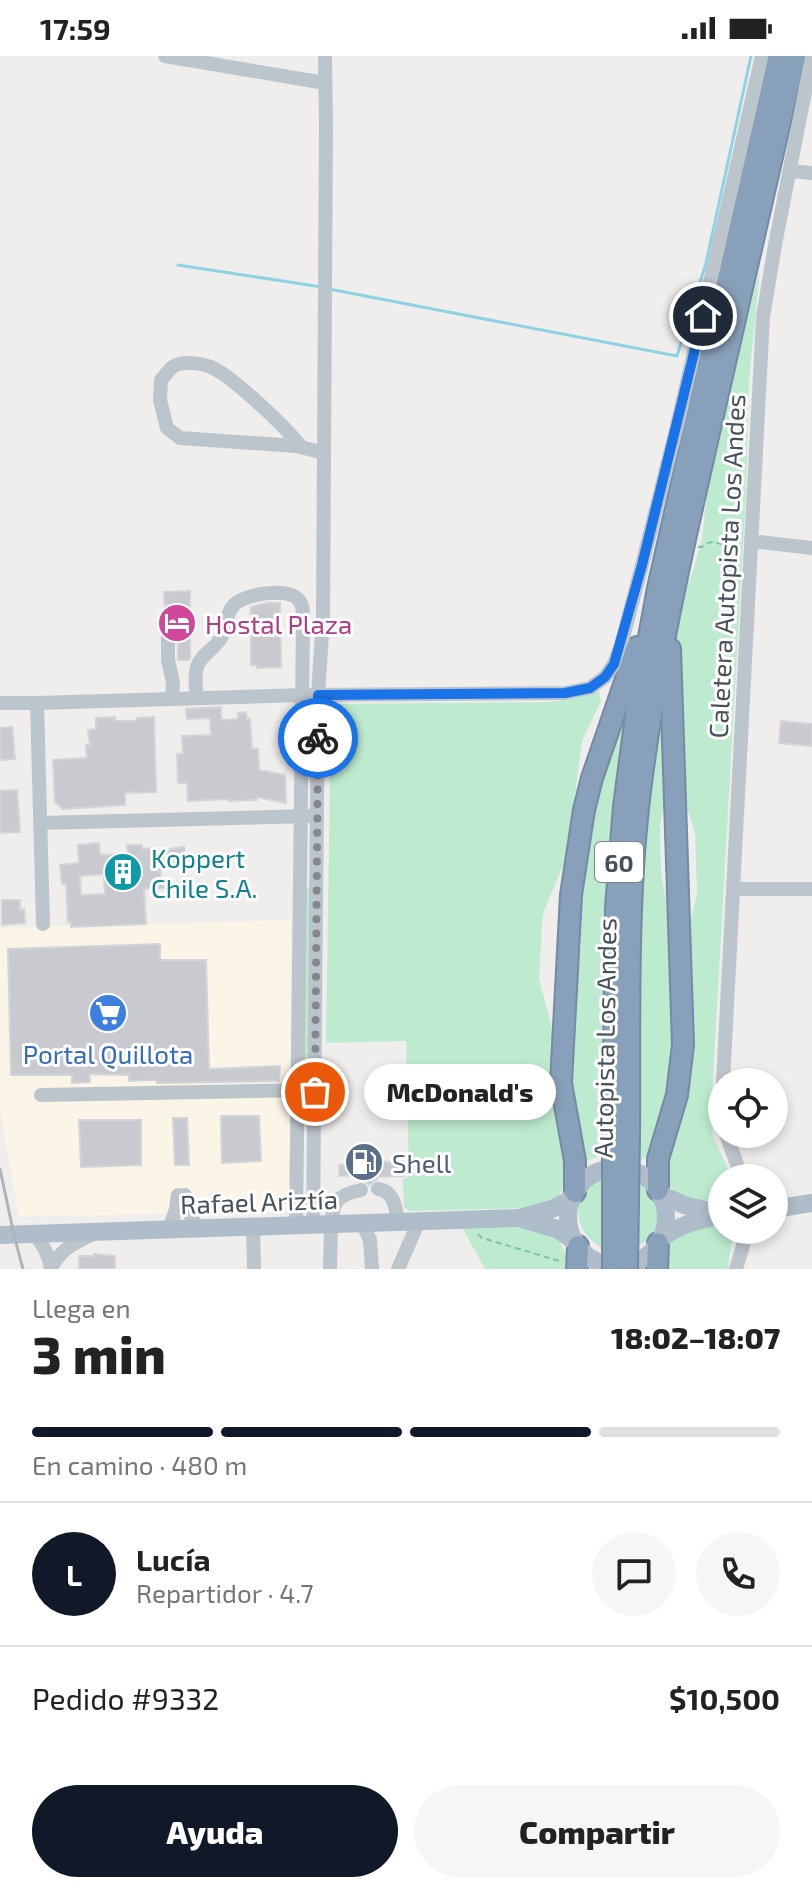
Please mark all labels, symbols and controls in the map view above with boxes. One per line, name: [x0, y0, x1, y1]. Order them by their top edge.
text: 17:59: [40, 10, 111, 46]
pin: [669, 282, 737, 350]
icon: home: [681, 294, 725, 338]
street label: Caletera Autopista Los Andes: [702, 393, 750, 739]
hotel icon: Hostal Plaza: [156, 602, 198, 644]
place label: Hostal Plaza: [205, 608, 352, 639]
courier: [278, 698, 358, 778]
icon: bike: [296, 716, 340, 760]
place label: Koppert Chile S.A.: [151, 842, 258, 903]
road number: 60: [595, 842, 643, 882]
building icon: Koppert Chile S.A.: [102, 851, 144, 893]
street label: Autopista Los Andes: [586, 918, 622, 1158]
supermarket icon: Portal Quillota: [87, 992, 129, 1034]
place label: Portal Quillota: [23, 1038, 193, 1069]
pin: [281, 1058, 349, 1126]
callout: McDonald's: [363, 1064, 555, 1120]
map controls: [708, 1068, 788, 1244]
button: locate: [708, 1068, 788, 1148]
icon: bag: [293, 1070, 337, 1114]
text: McDonald's: [387, 1076, 533, 1107]
fuel station icon: Shell: [343, 1141, 385, 1183]
place label: Shell: [392, 1147, 451, 1178]
button: layers: [708, 1164, 788, 1244]
street label: Rafael Ariztía: [180, 1183, 338, 1219]
text: Llega en: [32, 1292, 131, 1323]
text: 18:02–18:07: [611, 1319, 780, 1355]
text: 3 min: [32, 1322, 166, 1384]
text: En camino · 480 m: [32, 1449, 247, 1480]
button: chat: [592, 1532, 676, 1616]
button: phone: [696, 1532, 780, 1616]
text: Lucía: [136, 1541, 211, 1577]
text: L: [66, 1556, 82, 1592]
text: Repartidor · 4.7: [136, 1577, 314, 1608]
text: Pedido #9332: [32, 1680, 219, 1716]
text: $10,500: [669, 1680, 780, 1716]
button: Ayuda: [32, 1785, 398, 1877]
button: Compartir: [414, 1785, 780, 1877]

